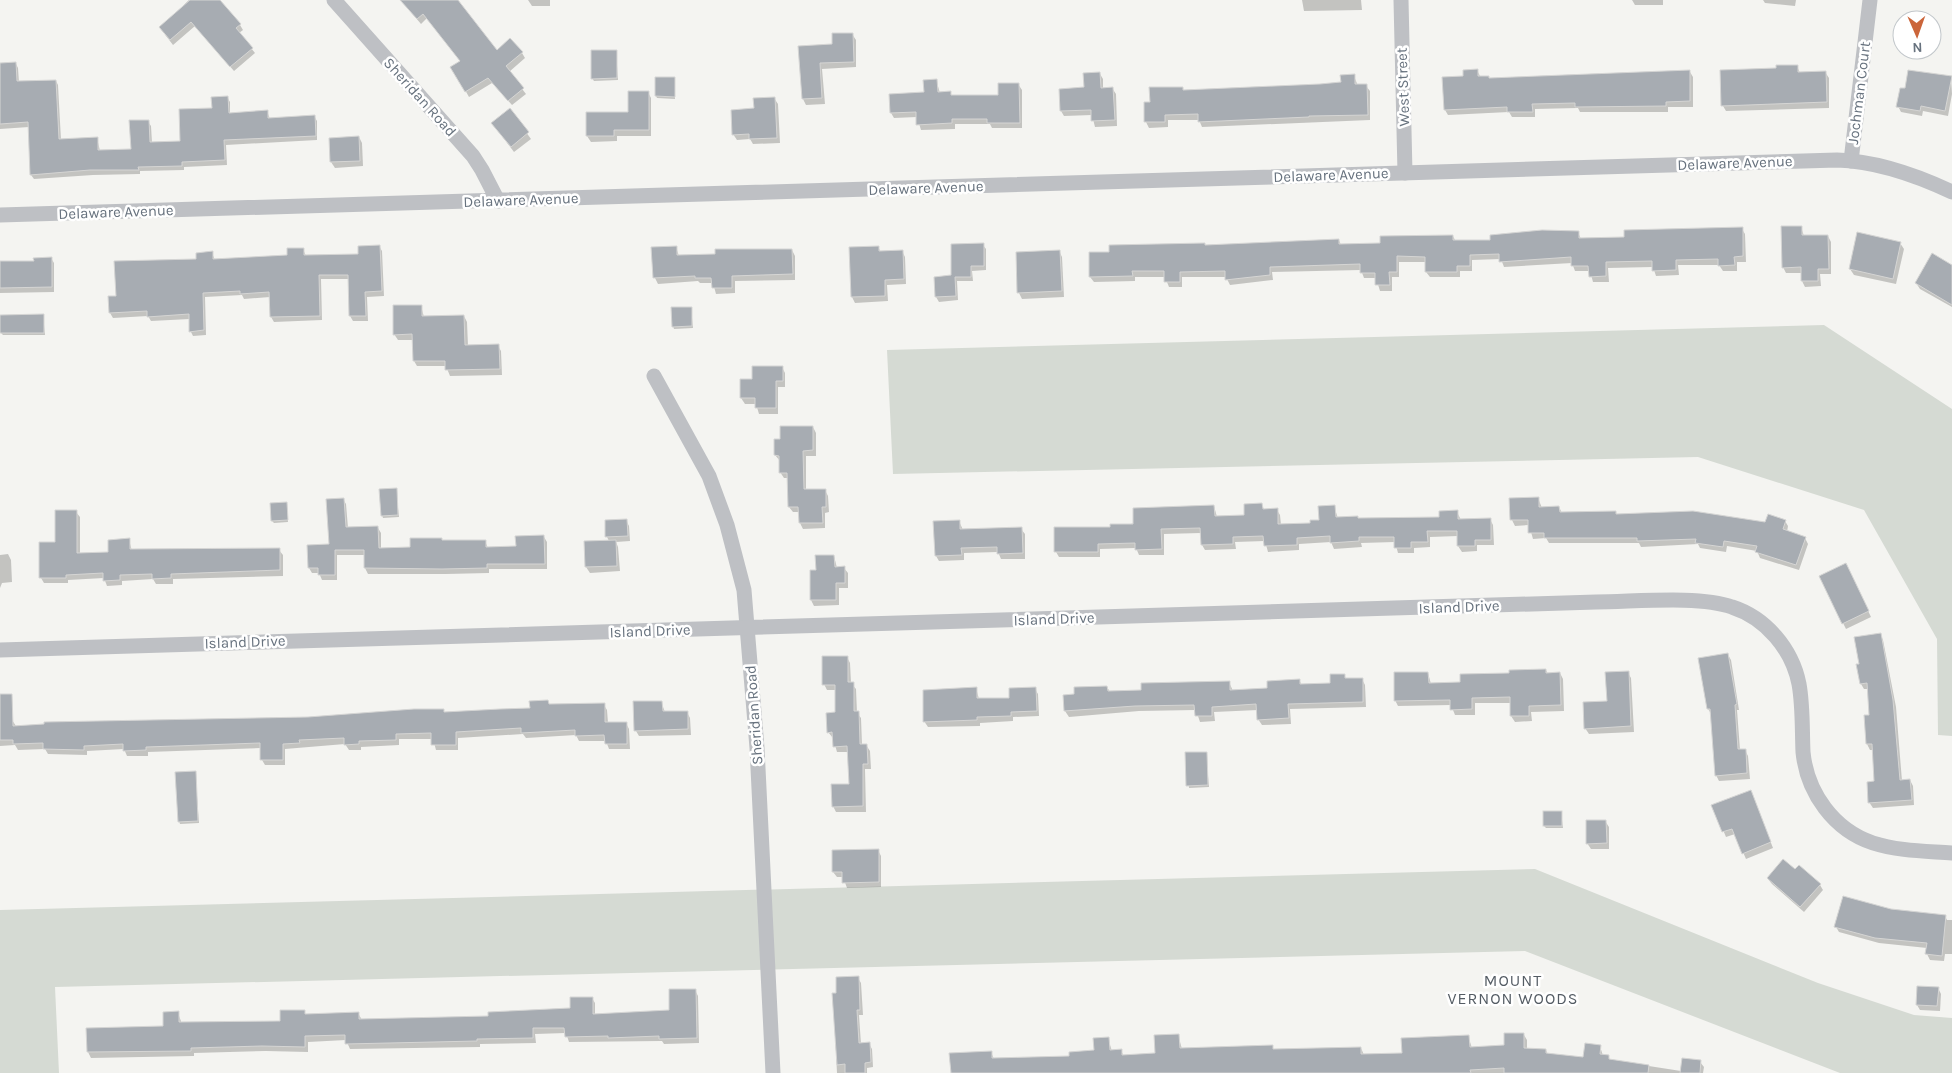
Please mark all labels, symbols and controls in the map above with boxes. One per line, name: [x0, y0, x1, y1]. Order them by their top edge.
north arrow: [1892, 10, 1942, 60]
text: N: [1912, 39, 1923, 56]
street label: Jochman Court: [1844, 40, 1874, 145]
street label: West Street: [1393, 47, 1413, 127]
street label: Sheridan Road: [380, 54, 460, 140]
street label: Delaware Avenue: [1677, 152, 1793, 174]
street label: Delaware Avenue: [1273, 164, 1389, 186]
street label: Delaware Avenue: [868, 177, 984, 199]
street label: Delaware Avenue: [463, 189, 579, 211]
street label: Delaware Avenue: [58, 201, 174, 223]
street label: Island Drive: [1418, 597, 1500, 617]
street label: Island Drive: [1013, 609, 1095, 629]
street label: Island Drive: [609, 621, 691, 641]
street label: Island Drive: [204, 632, 286, 652]
street label: Sheridan Road: [742, 664, 766, 766]
district label: MOUNT VERNON WOODS: [1448, 971, 1579, 1008]

